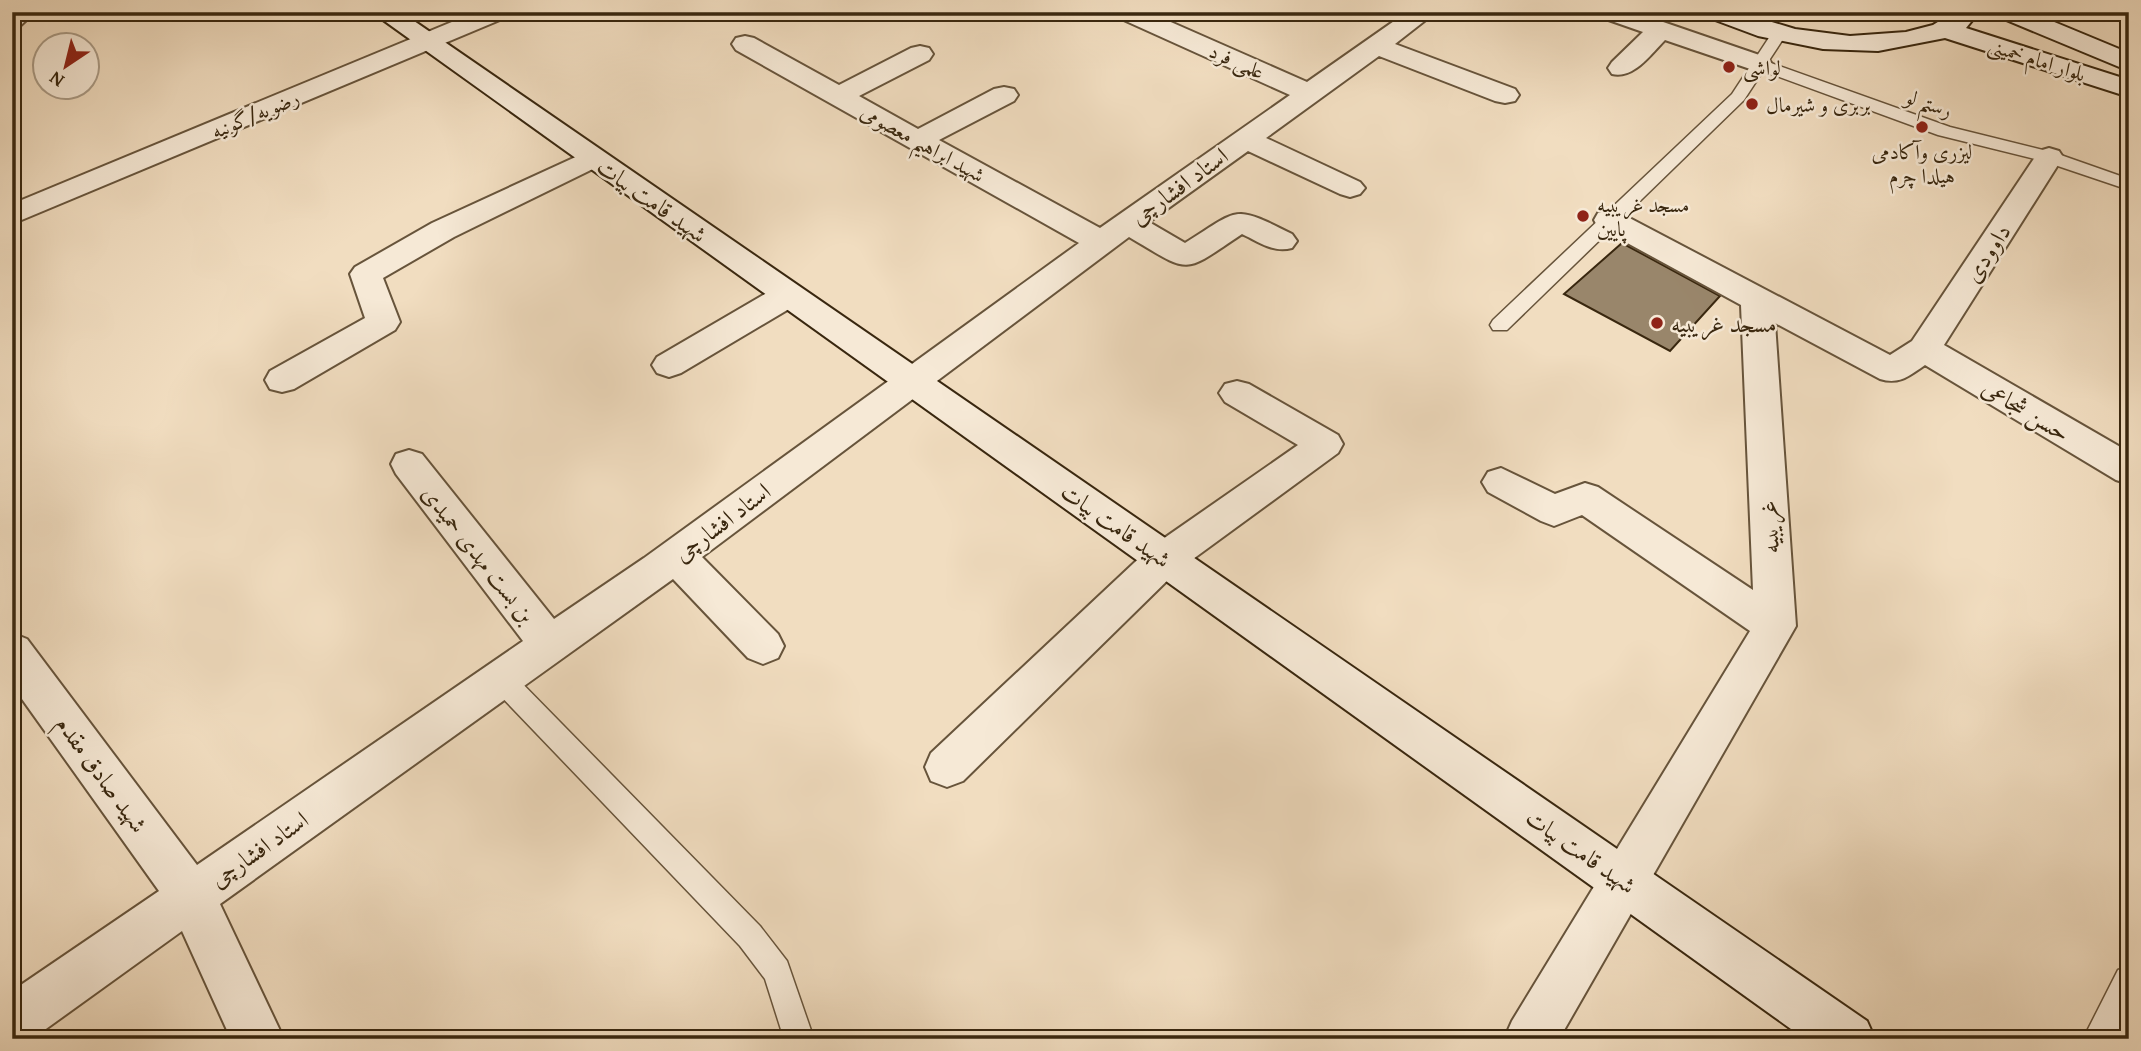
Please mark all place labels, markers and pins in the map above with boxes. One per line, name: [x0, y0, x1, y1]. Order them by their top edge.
place label: لواشی: [1743, 52, 1781, 83]
marker: لواشی: [1721, 59, 1737, 75]
place label: بربری و شیرمال: [1766, 89, 1871, 120]
marker: بربری و شیرمال: [1744, 96, 1760, 112]
marker: لیزری وآکادمی هیلدا چرم: [1914, 119, 1930, 135]
place label: لیزری وآکادمی هیلدا چرم: [1871, 136, 1973, 194]
place label: مسجد غریبیه پایین: [1597, 189, 1689, 244]
marker: مسجد غریبیه پایین: [1575, 208, 1591, 224]
place label: مسجد غریبیه: [1671, 306, 1777, 341]
marker: مسجد غریبیه: [1649, 315, 1665, 331]

